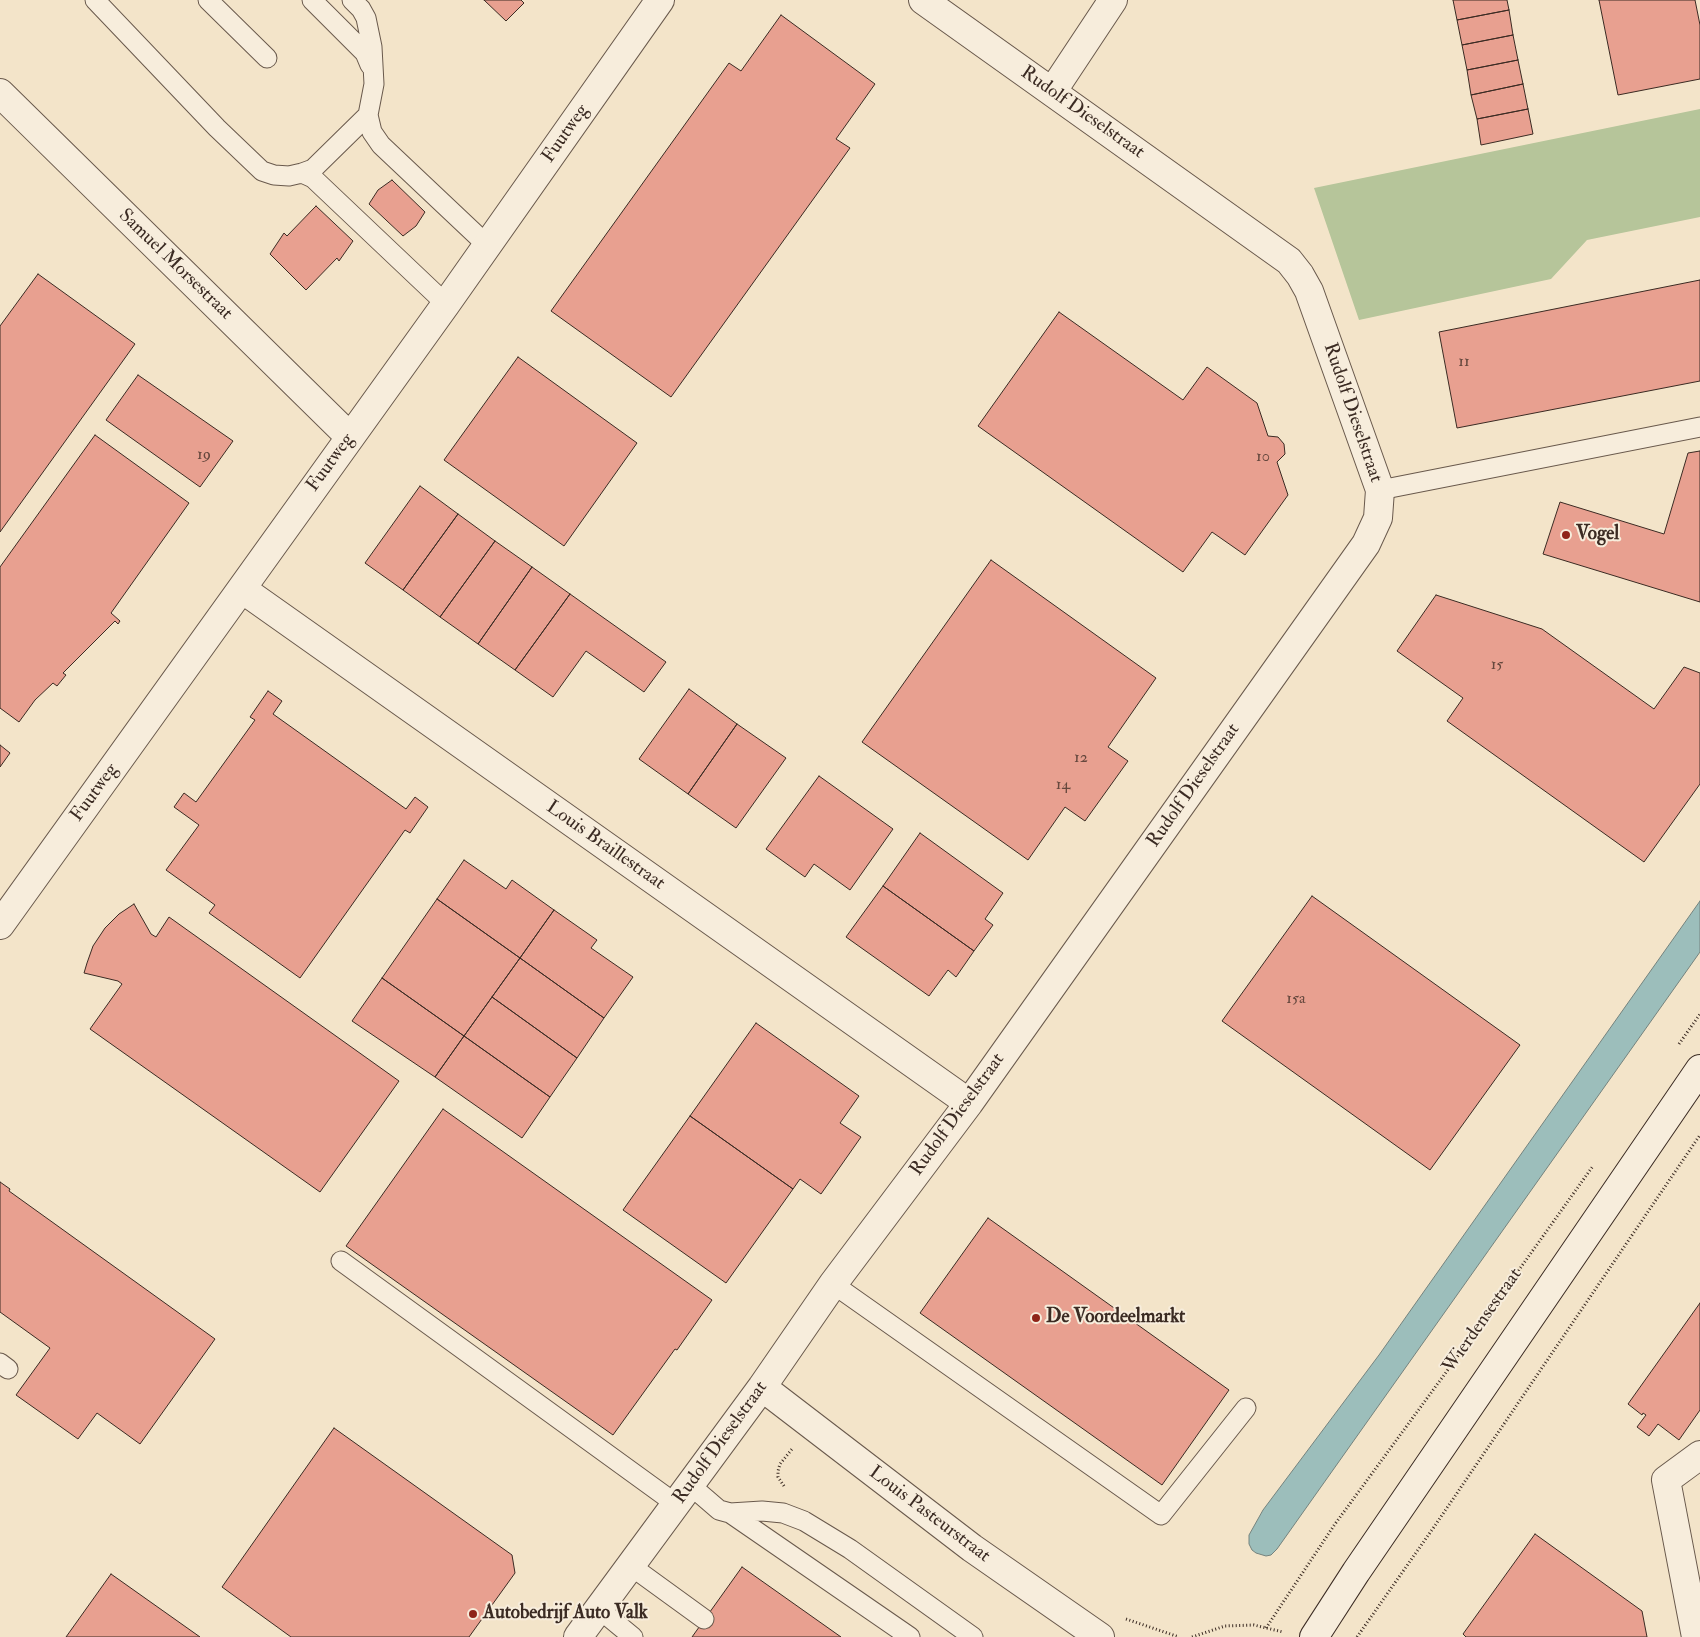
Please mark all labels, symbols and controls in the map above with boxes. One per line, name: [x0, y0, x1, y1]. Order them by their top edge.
street label: Rudolf Dieselstraat: [1016, 62, 1148, 164]
street label: Fuutweg: [538, 100, 594, 168]
street label: Samuel Morsestraat: [113, 205, 237, 325]
street label: Rudolf Dieselstraat: [1317, 340, 1387, 486]
house number: 11: [1458, 353, 1470, 373]
street label: Fuutweg: [302, 430, 360, 496]
house number: 19: [197, 446, 211, 466]
house number: 10: [1256, 448, 1270, 468]
place label: Vogel: [1576, 524, 1619, 546]
marker: Vogel: [1560, 529, 1572, 541]
house number: 15: [1491, 656, 1503, 676]
street label: Rudolf Dieselstraat: [1143, 720, 1245, 852]
house number: 12: [1074, 749, 1088, 769]
street label: Fuutweg: [66, 760, 124, 826]
house number: 14: [1056, 776, 1070, 796]
street label: Louis Braillestraat: [541, 797, 669, 895]
house number: 15a: [1286, 990, 1306, 1010]
street label: Rudolf Dieselstraat: [906, 1049, 1010, 1181]
street label: Wierdensestraat: [1439, 1264, 1527, 1378]
place label: De Voordeelmarkt: [1046, 1307, 1185, 1329]
marker: De Voordeelmarkt: [1030, 1312, 1042, 1324]
street label: Rudolf Dieselstraat: [669, 1377, 773, 1509]
street label: Louis Pasteurstraat: [864, 1462, 994, 1568]
place label: Autobedrijf Auto Valk: [483, 1603, 648, 1625]
marker: Autobedrijf Auto Valk: [467, 1608, 479, 1620]

